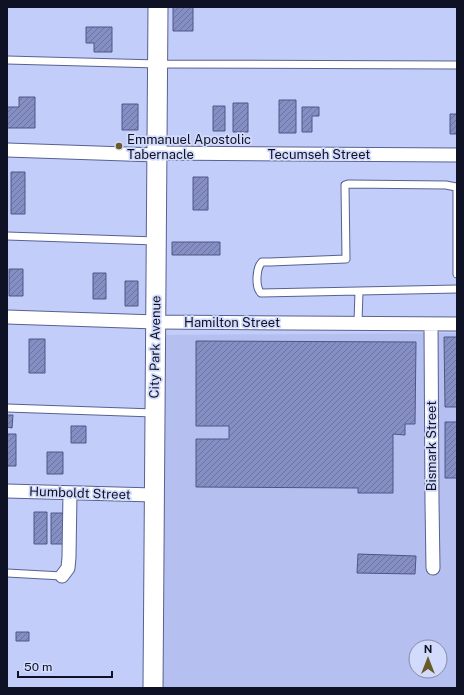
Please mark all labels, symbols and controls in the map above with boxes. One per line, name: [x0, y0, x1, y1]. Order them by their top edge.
place label: Emmanuel Apostolic Tabernacle: [127, 132, 251, 162]
marker: Emmanuel Apostolic Tabernacle: [114, 141, 124, 151]
street label: Tecumseh Street: [268, 147, 370, 162]
street label: City Park Avenue: [147, 295, 163, 399]
street label: Hamilton Street: [184, 315, 280, 330]
street label: Bismark Street: [424, 401, 439, 491]
street label: Humboldt Street: [29, 484, 131, 502]
north arrow: [408, 639, 448, 679]
text: N: [424, 643, 432, 655]
scale bar: [18, 653, 112, 679]
text: 50 m: [24, 660, 52, 674]

